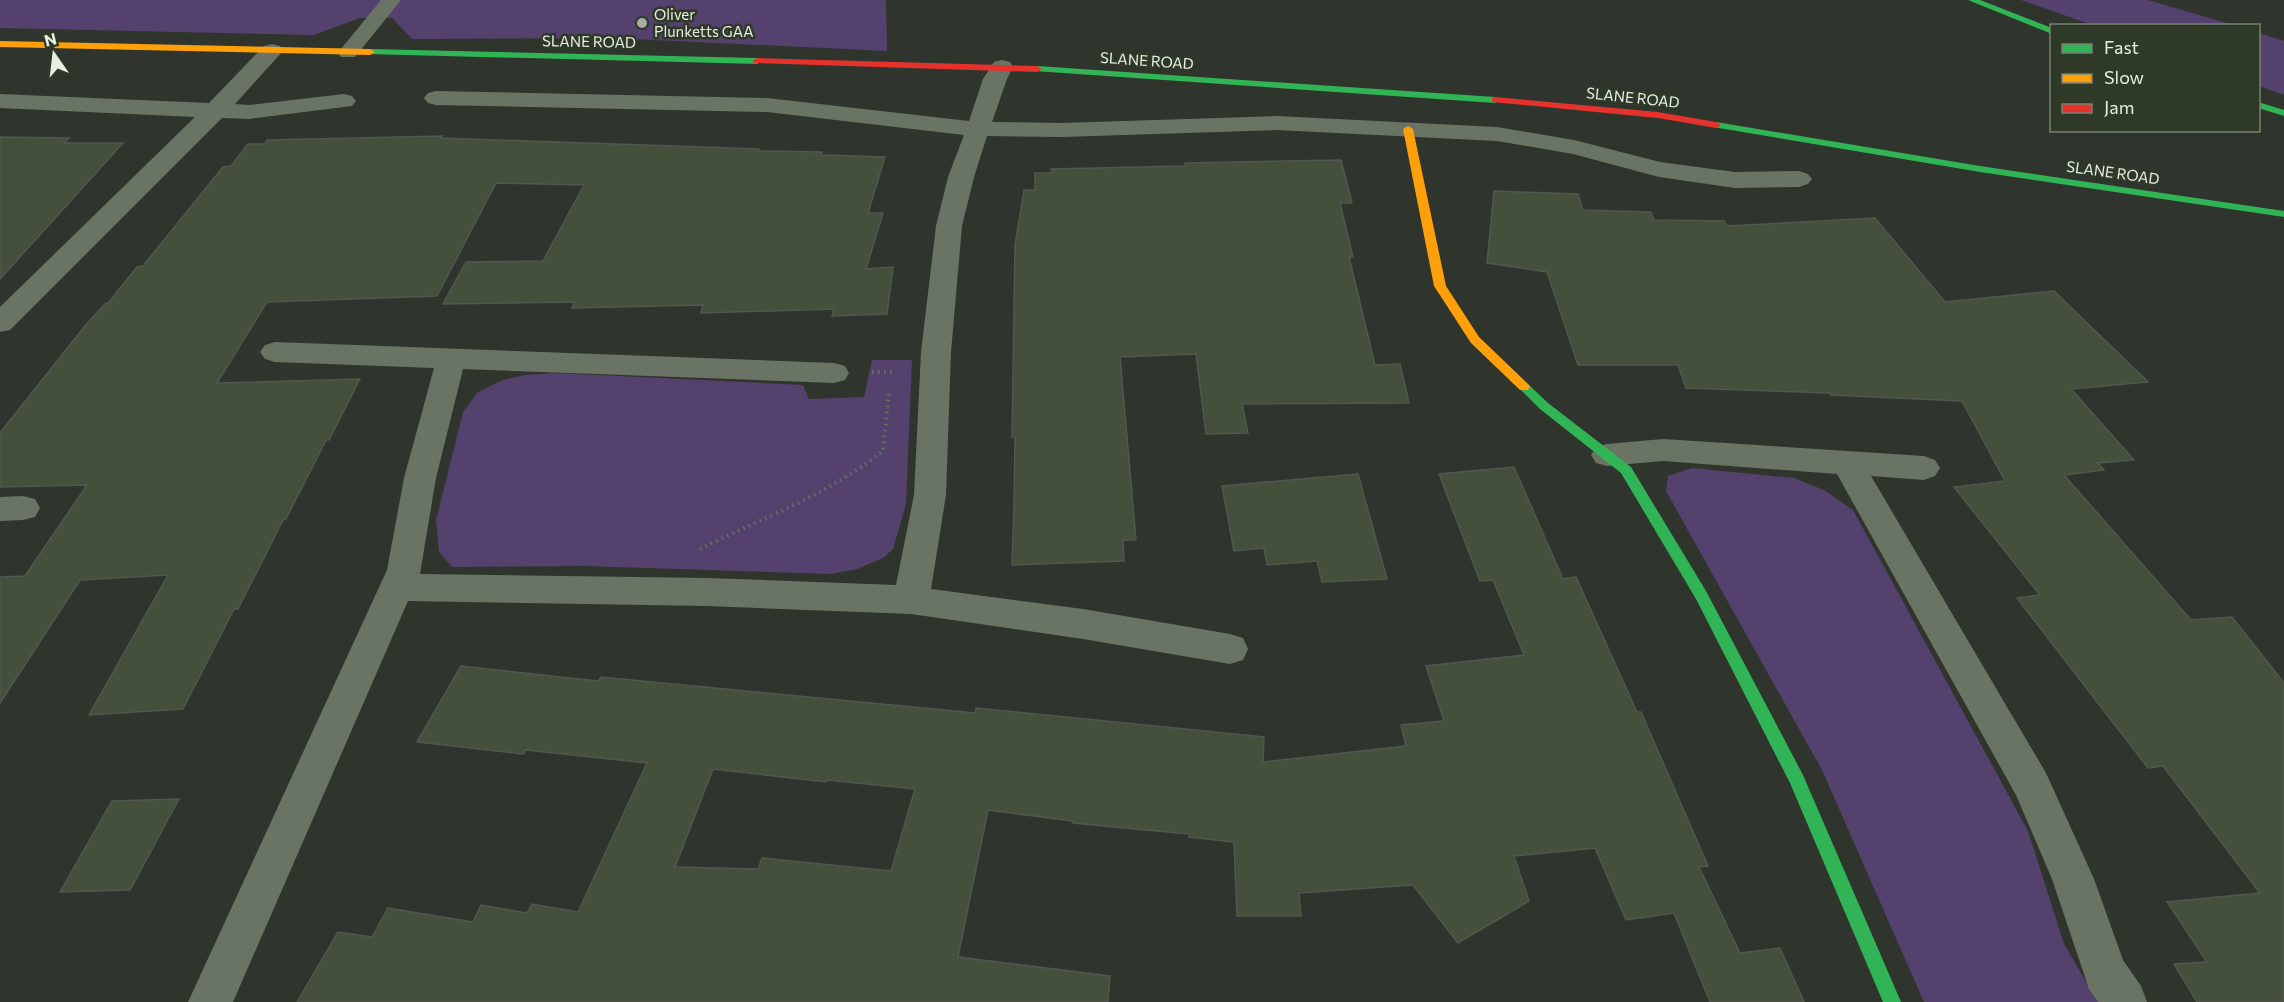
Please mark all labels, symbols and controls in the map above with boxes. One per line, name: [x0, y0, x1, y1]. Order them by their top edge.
place label: Oliver Plunketts GAA: [654, 5, 753, 40]
marker: Oliver Plunketts GAA: [635, 16, 649, 30]
north arrow: [24, 24, 84, 84]
legend: [2050, 24, 2260, 132]
text: N: [42, 28, 58, 50]
street label: SLANE ROAD: [542, 31, 636, 51]
text: Fast: [2104, 36, 2139, 58]
street label: SLANE ROAD: [1100, 48, 1194, 72]
text: Slow: [2104, 66, 2144, 88]
street label: SLANE ROAD: [1585, 83, 1681, 111]
text: Jam: [2104, 96, 2134, 118]
street label: SLANE ROAD: [2065, 157, 2161, 187]

